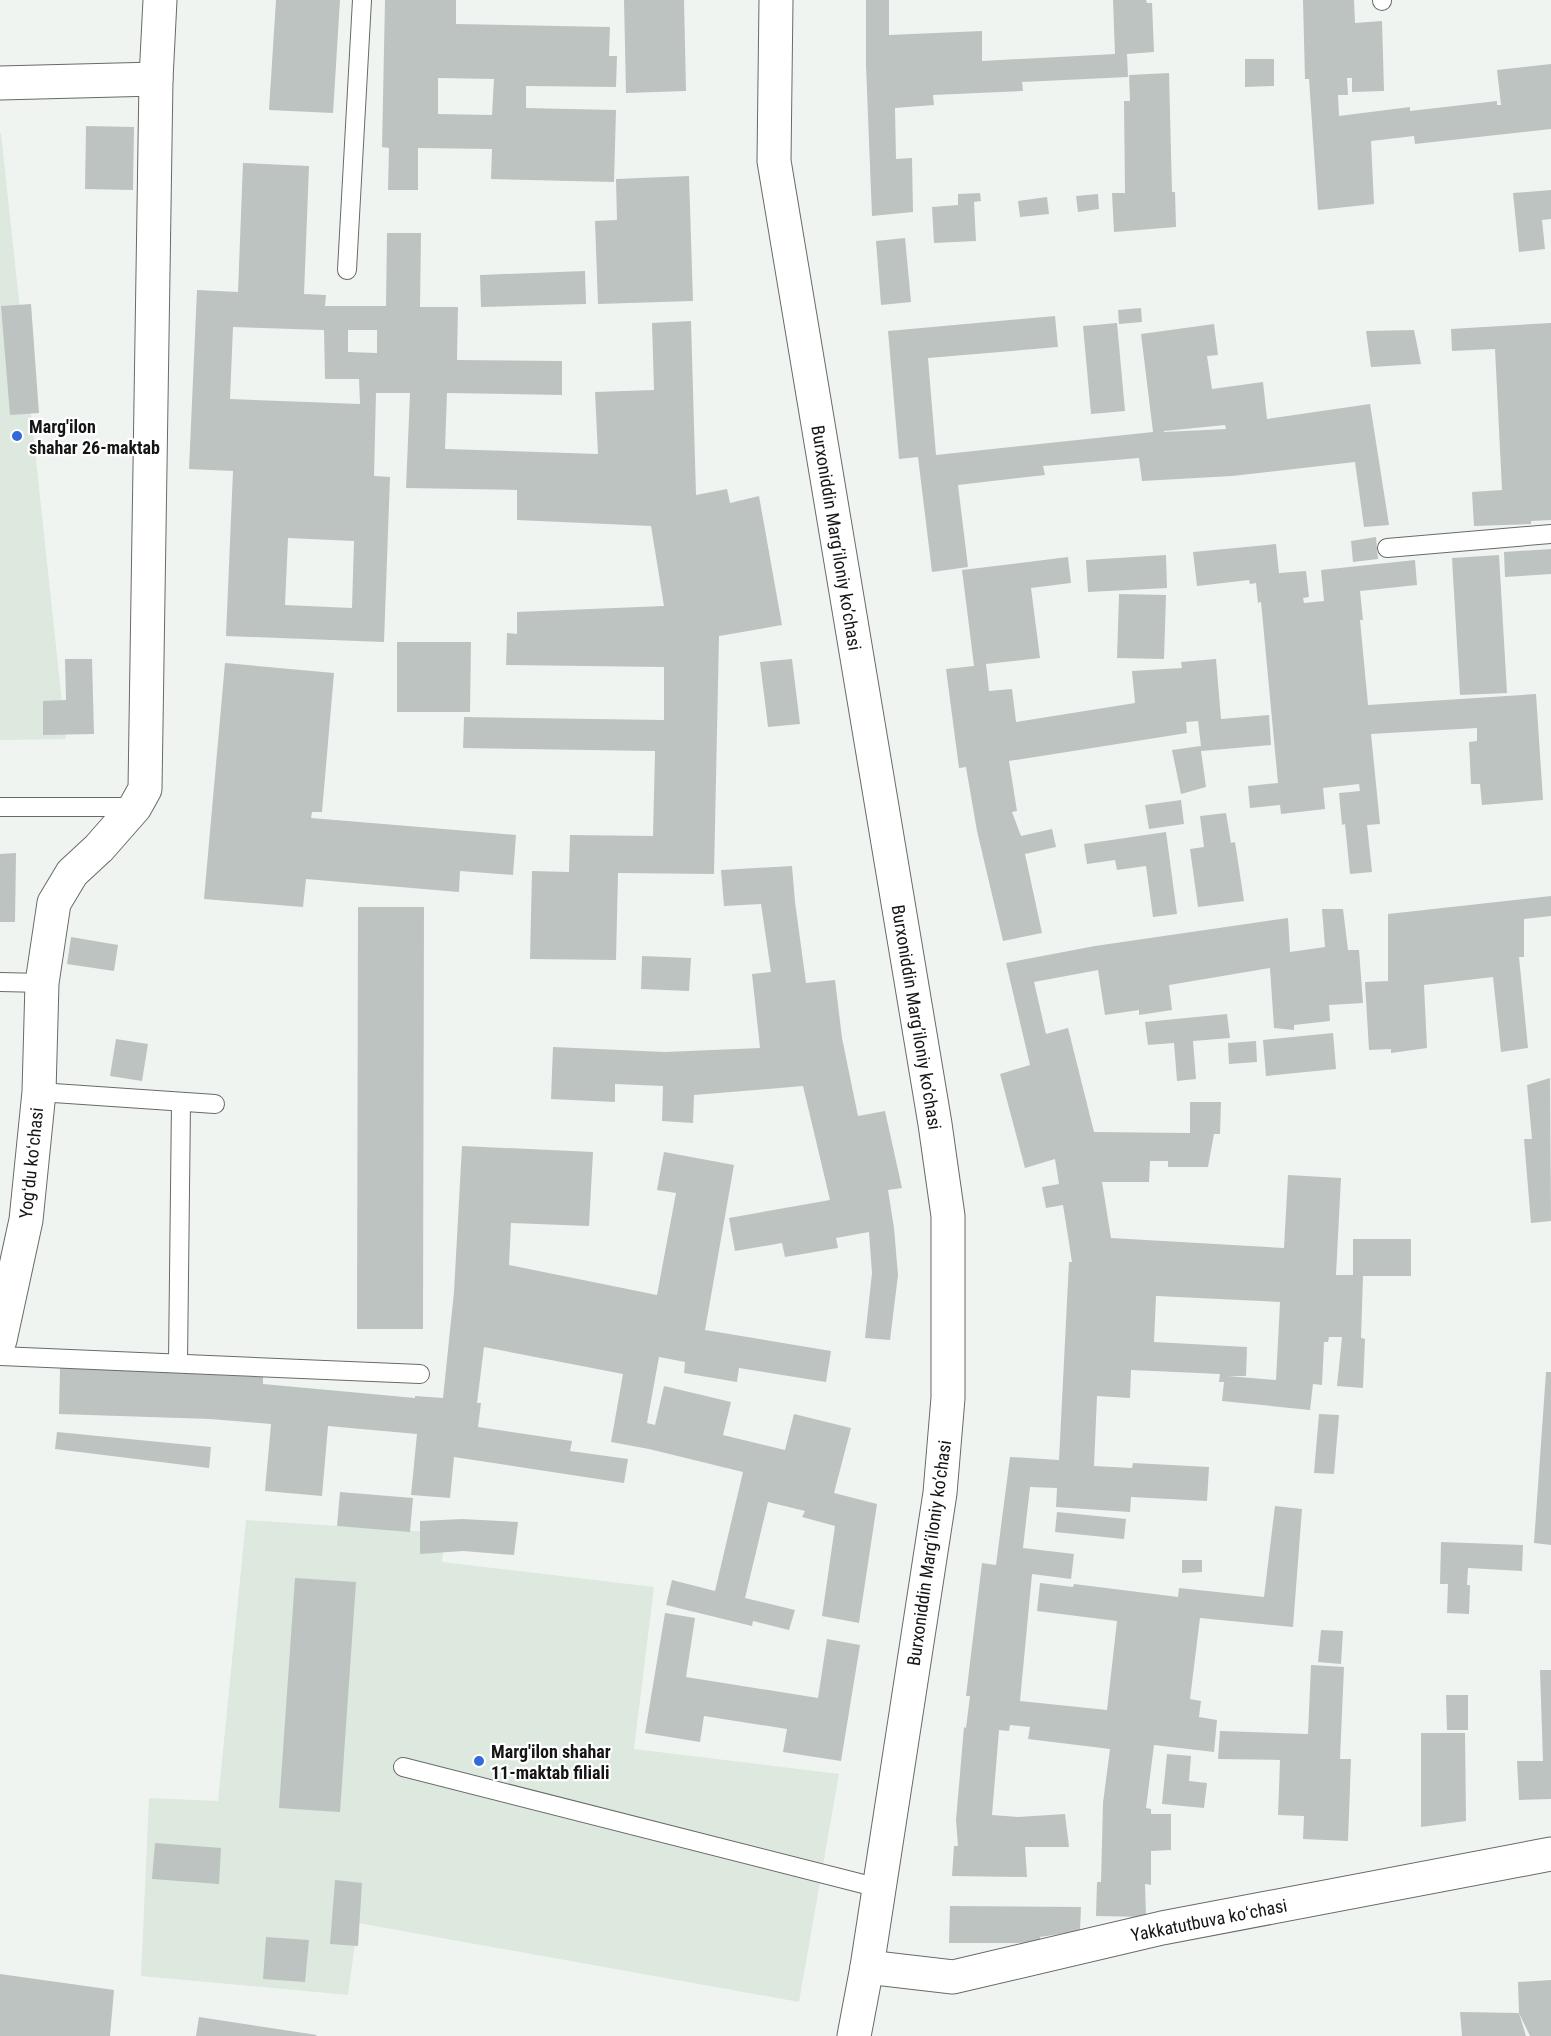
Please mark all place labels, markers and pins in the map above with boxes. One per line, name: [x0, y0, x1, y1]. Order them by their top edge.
place label: Marg'ilon shahar 26-maktab: [29, 416, 160, 458]
marker: Marg'ilon shahar 26-maktab: [10, 429, 24, 443]
place label: Marg'ilon shahar 11-maktab filiali: [491, 1741, 611, 1783]
marker: Marg'ilon shahar 11-maktab filiali: [472, 1754, 486, 1768]

